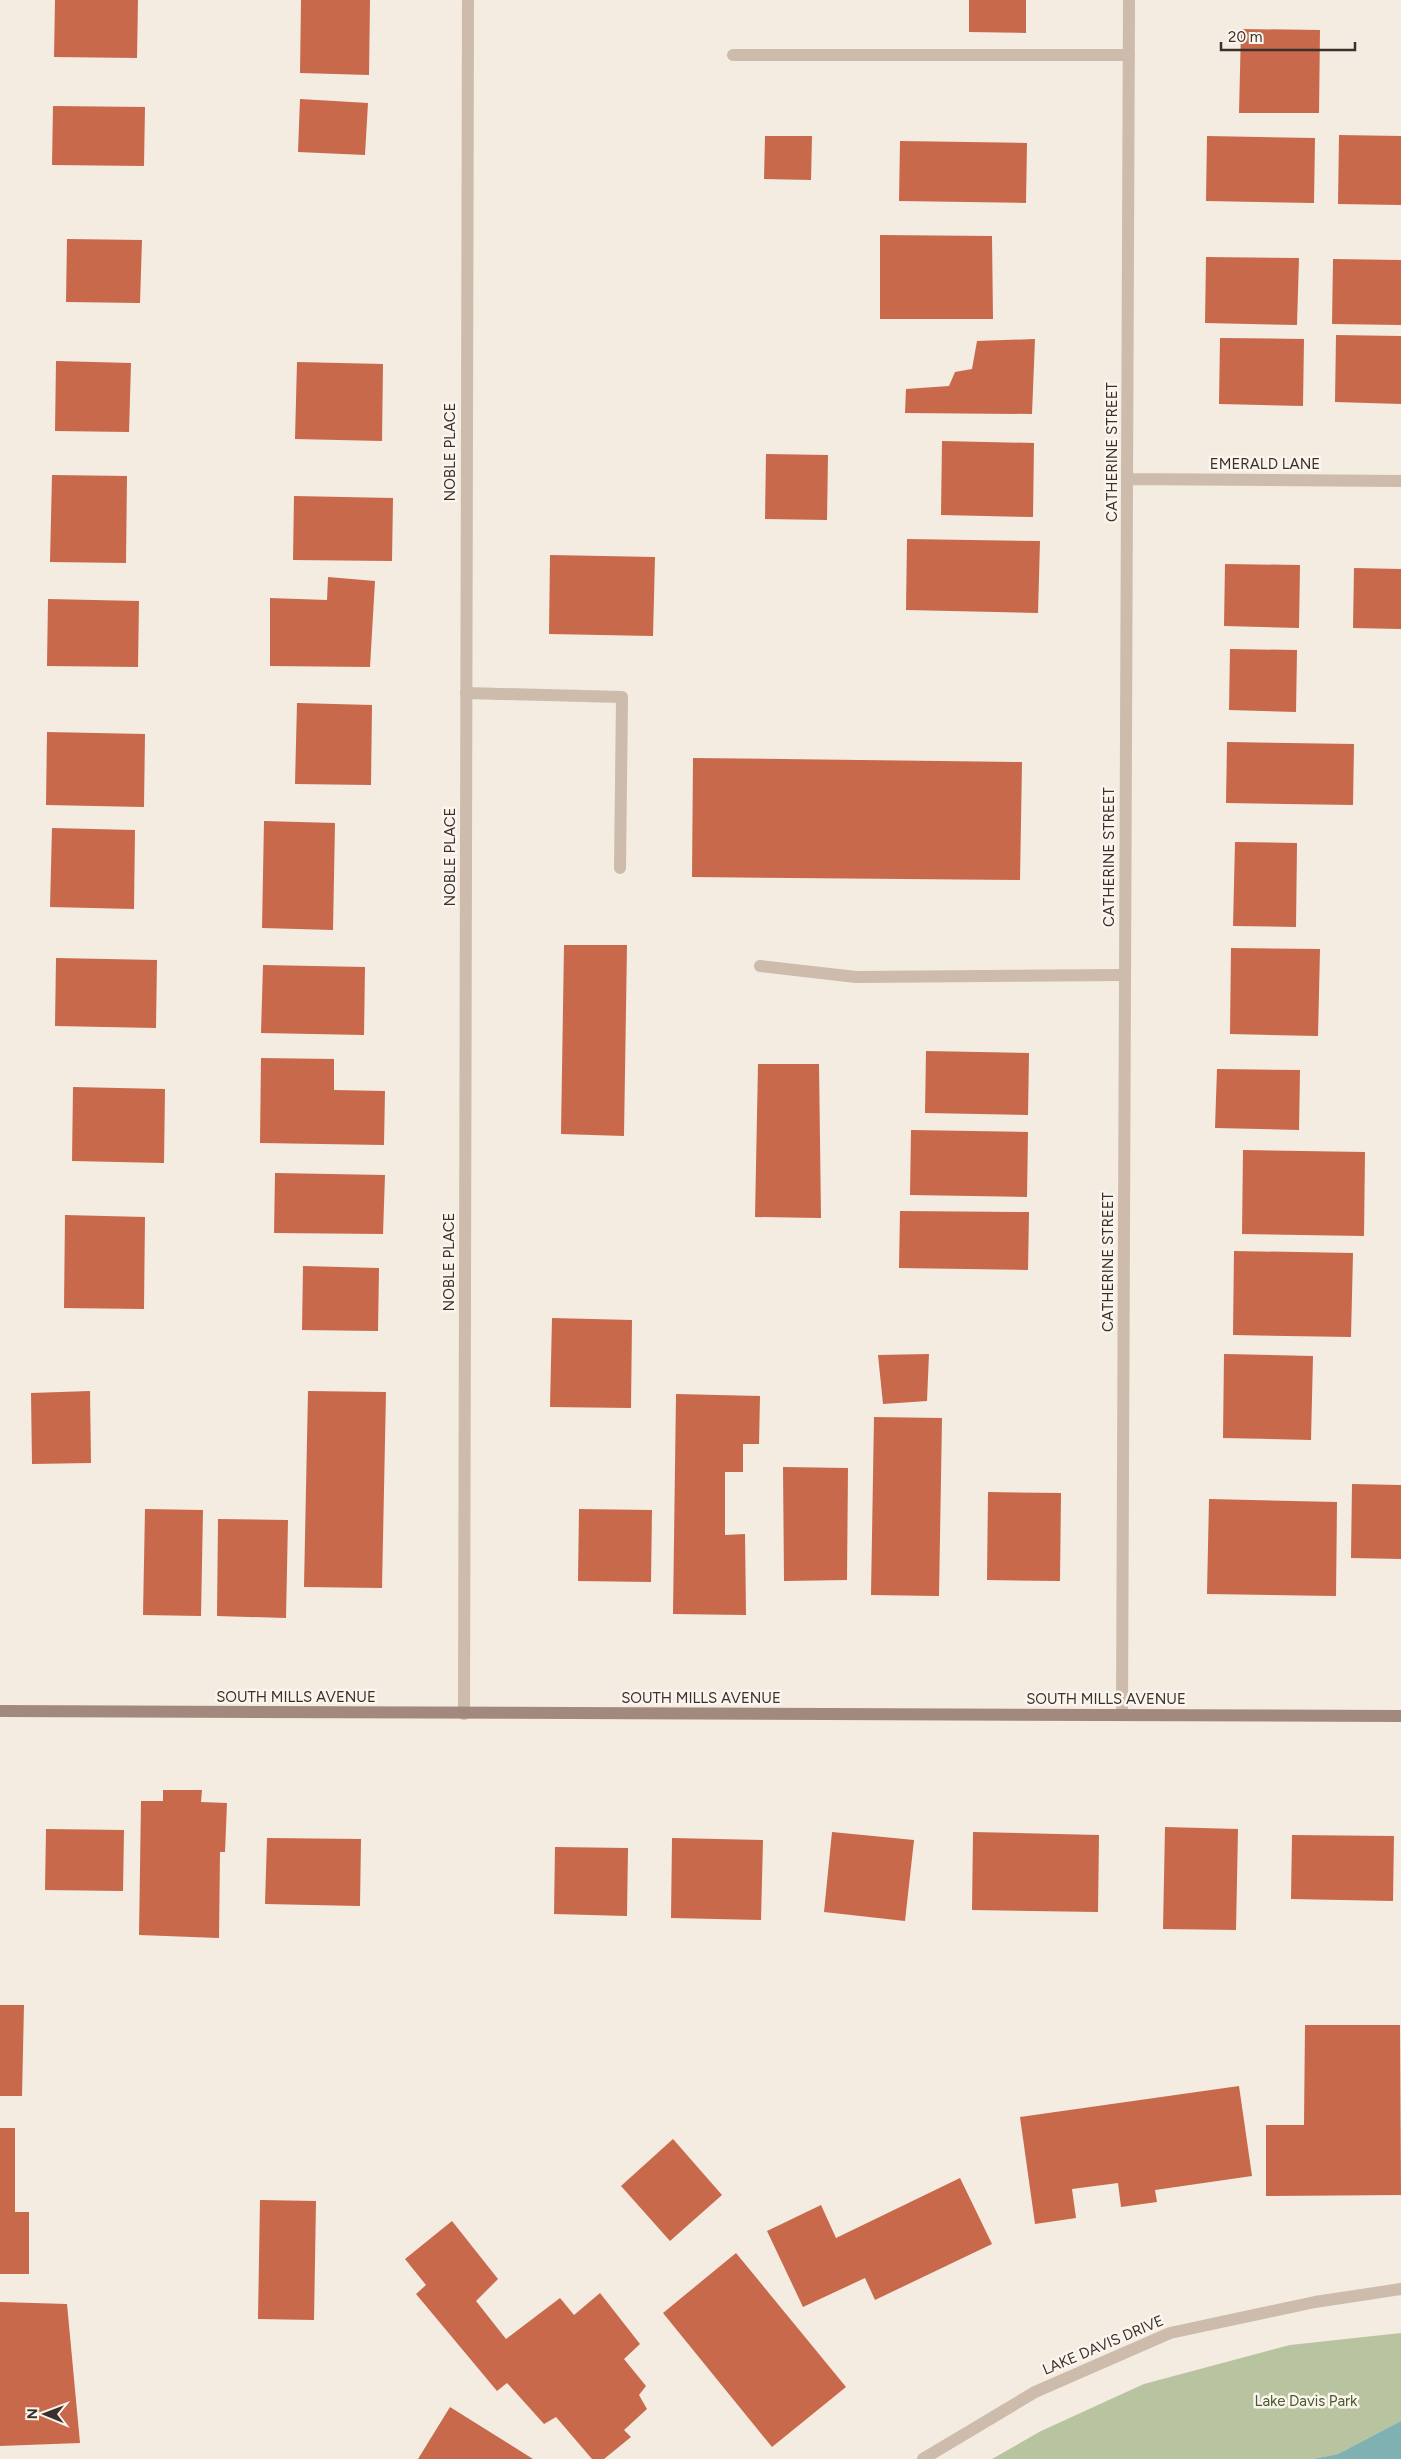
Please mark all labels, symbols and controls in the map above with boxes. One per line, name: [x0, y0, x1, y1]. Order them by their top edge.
scale bar: [1221, 20, 1355, 52]
text: 20 m: [1228, 28, 1262, 46]
street label: CATHERINE STREET: [1103, 381, 1121, 522]
street label: NOBLE PLACE: [441, 403, 459, 501]
street label: EMERALD LANE: [1210, 455, 1320, 473]
street label: CATHERINE STREET: [1100, 786, 1118, 927]
street label: NOBLE PLACE: [441, 808, 459, 906]
street label: CATHERINE STREET: [1099, 1191, 1117, 1332]
street label: NOBLE PLACE: [440, 1213, 458, 1311]
street label: SOUTH MILLS AVENUE: [216, 1688, 376, 1706]
street label: SOUTH MILLS AVENUE: [621, 1689, 781, 1707]
street label: SOUTH MILLS AVENUE: [1026, 1690, 1186, 1708]
street label: LAKE DAVIS DRIVE: [1040, 2311, 1166, 2379]
north arrow: [20, 2389, 70, 2439]
park label: Lake Davis Park: [1255, 2392, 1358, 2410]
text: N: [24, 2408, 41, 2419]

